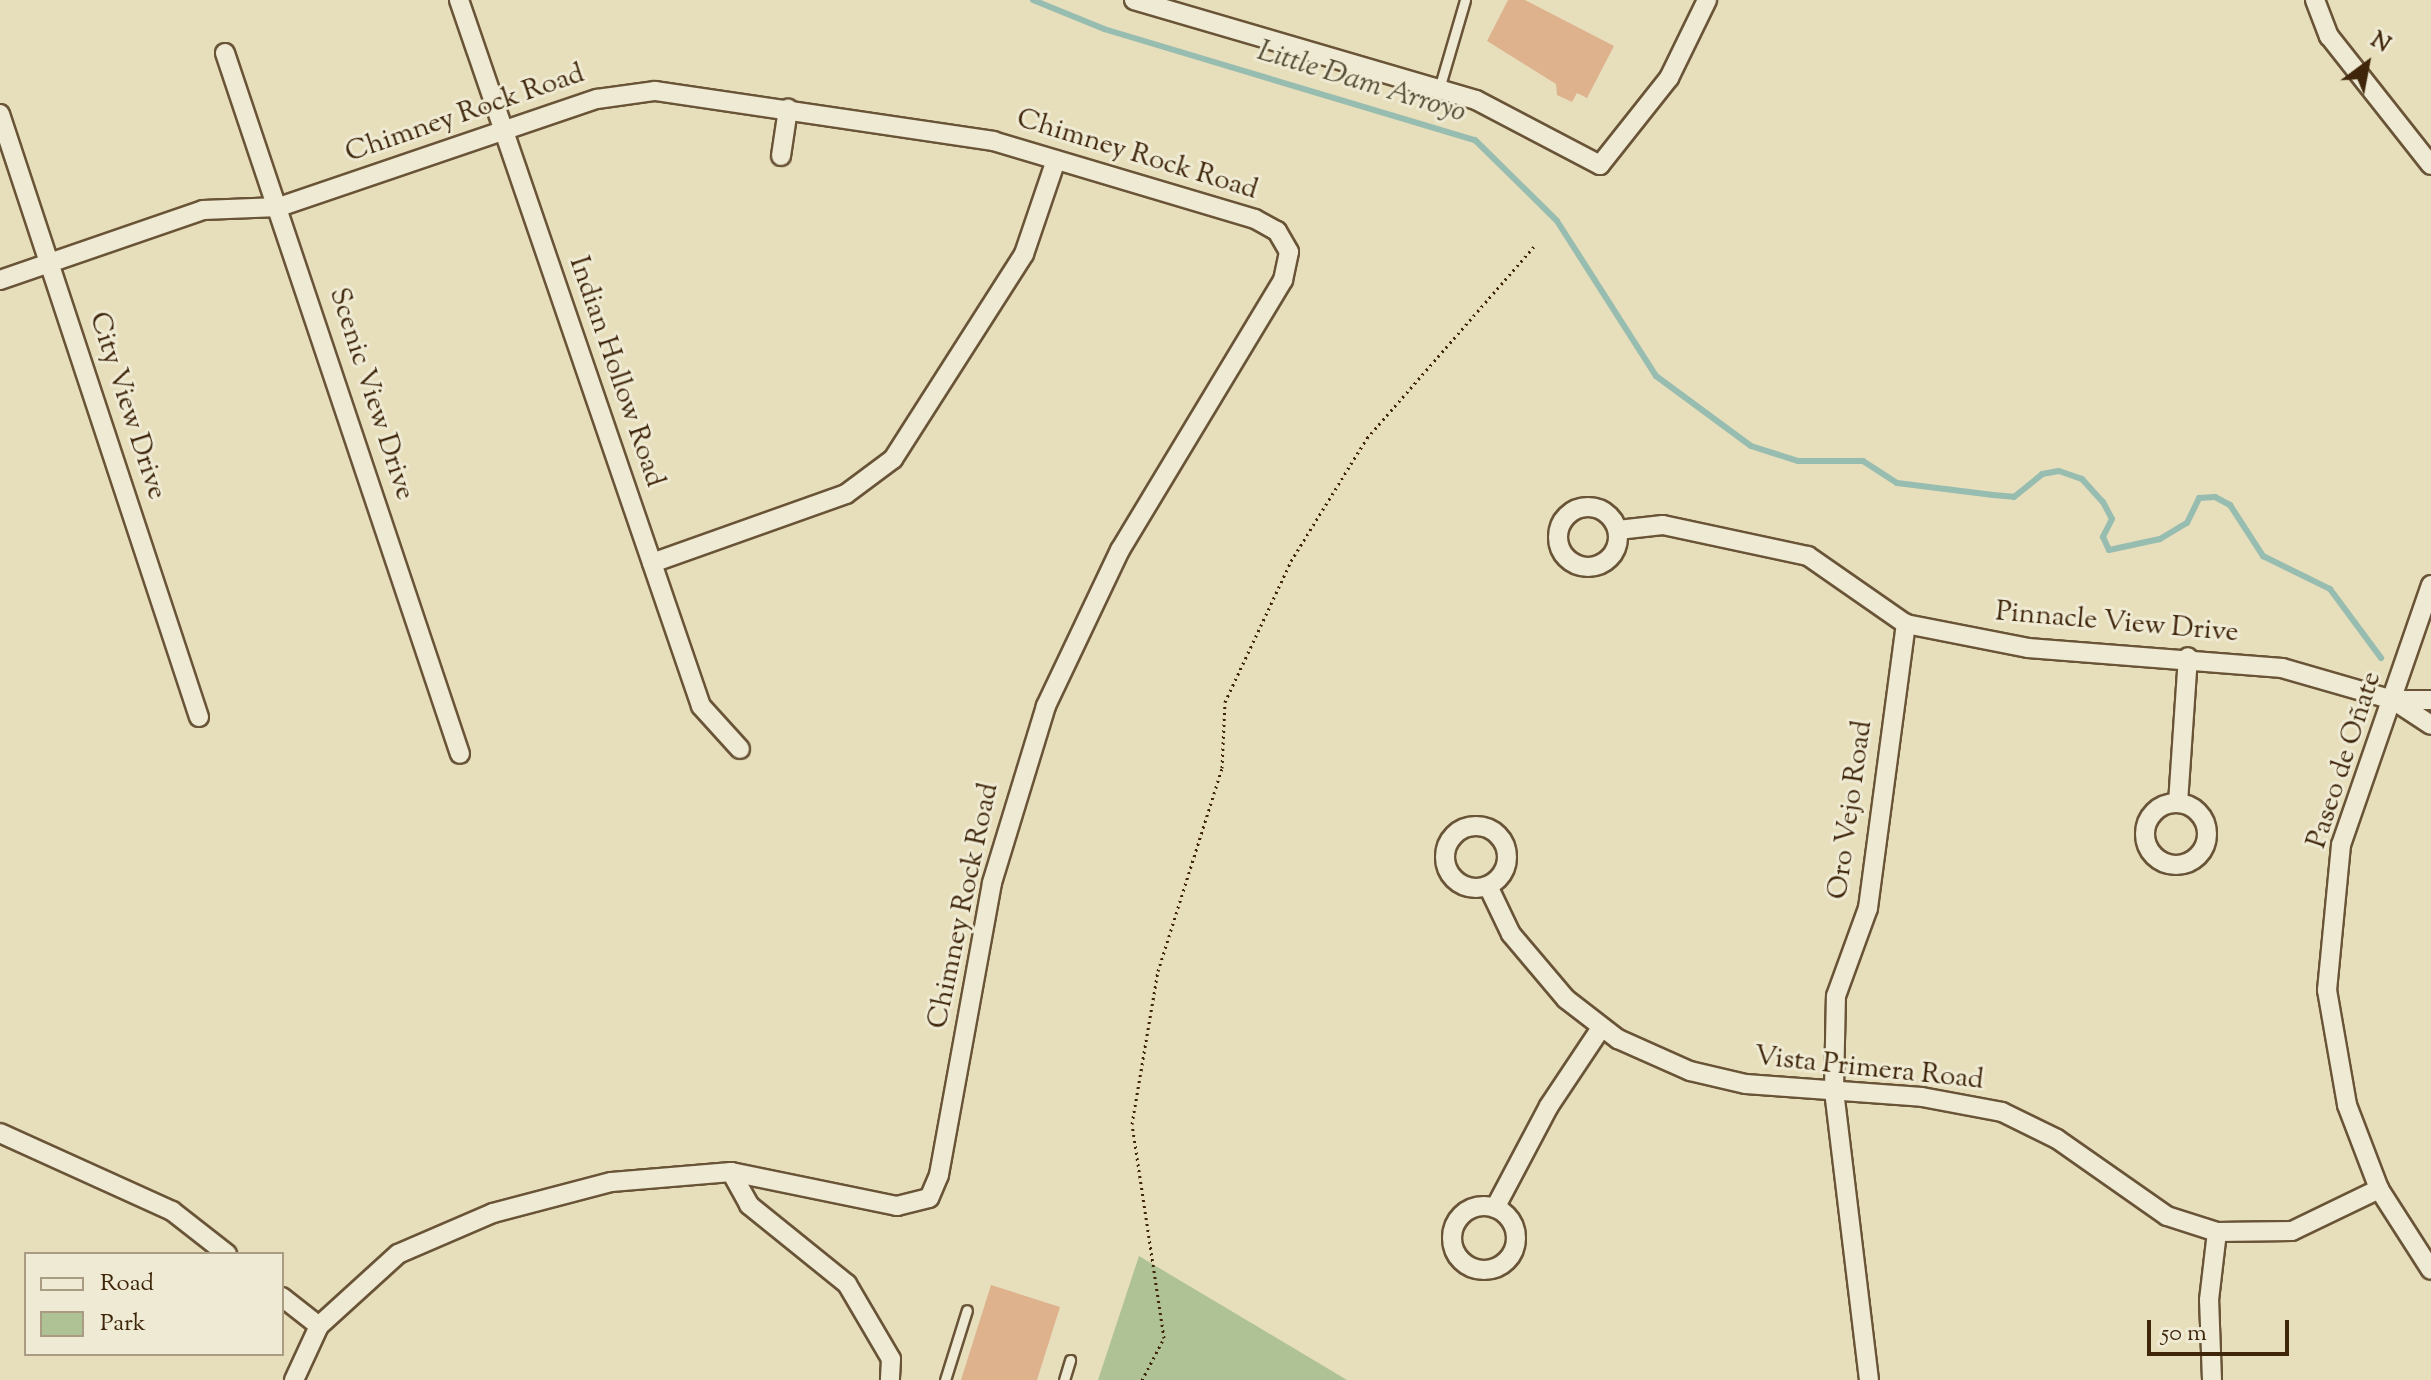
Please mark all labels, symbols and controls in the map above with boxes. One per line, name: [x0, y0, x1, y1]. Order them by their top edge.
north arrow: [2327, 24, 2407, 104]
text: N: [2364, 25, 2396, 62]
water label: Little Dam Arroyo: [1252, 34, 1470, 132]
street label: Chimney Rock Road: [341, 57, 589, 171]
street label: Chimney Rock Road: [1012, 102, 1262, 208]
street label: Indian Hollow Road: [561, 252, 671, 492]
street label: Scenic View Drive: [321, 284, 421, 504]
street label: City View Drive: [81, 308, 173, 504]
street label: Pinnacle View Drive: [1994, 596, 2240, 650]
street label: Paseo de Oñate: [2301, 667, 2389, 853]
street label: Oro Vejo Road: [1822, 718, 1880, 902]
street label: Chimney Rock Road: [922, 780, 1006, 1032]
street label: Vista Primera Road: [1753, 1040, 1985, 1098]
legend: [24, 1252, 284, 1356]
text: Road: [100, 1267, 154, 1301]
scale bar: [2151, 1304, 2293, 1354]
text: Park: [100, 1307, 146, 1341]
text: 50 m: [2161, 1317, 2207, 1351]

